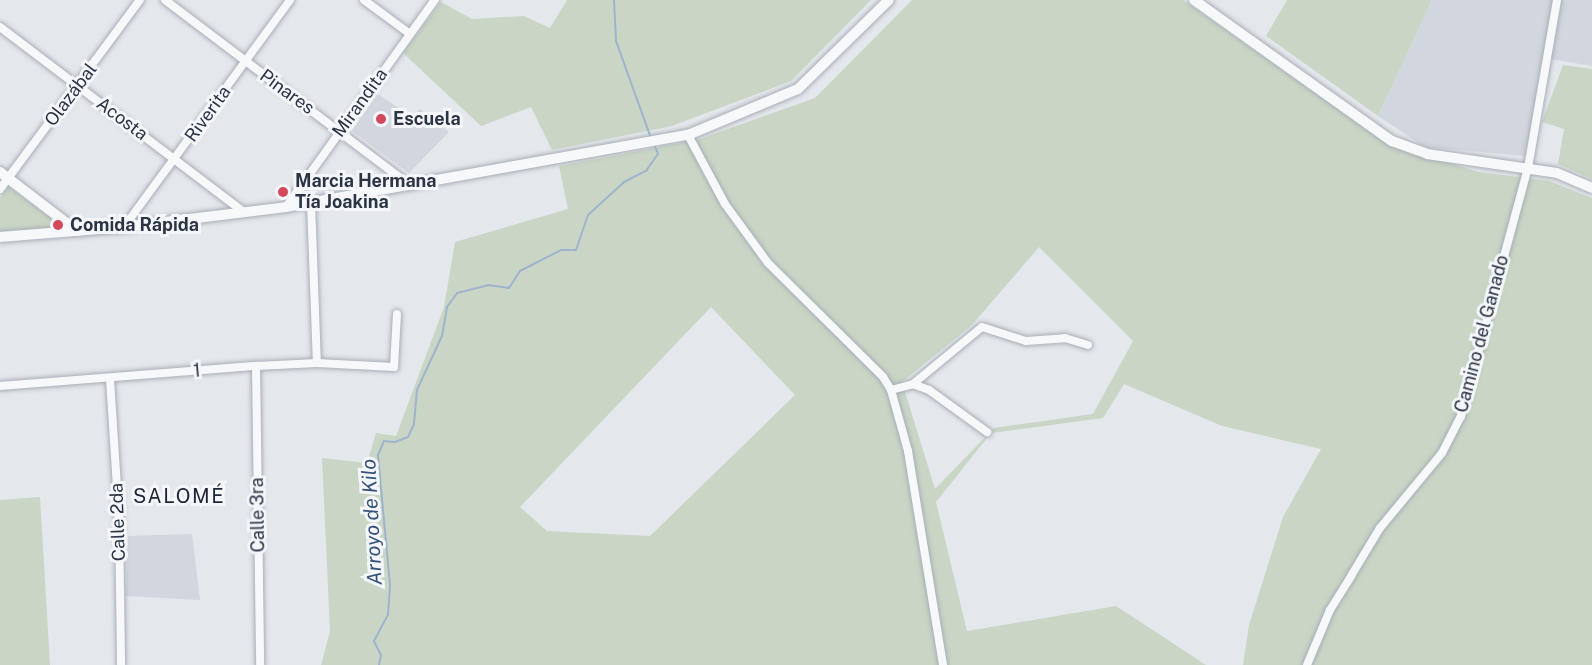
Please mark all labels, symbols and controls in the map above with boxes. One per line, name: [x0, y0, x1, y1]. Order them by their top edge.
street label: Olazábal: [40, 59, 102, 131]
street label: Mirandita: [328, 64, 392, 142]
street label: Pinares: [255, 65, 319, 119]
street label: Riverita: [180, 82, 236, 146]
street label: Acosta: [92, 93, 152, 145]
place label: Escuela: [393, 108, 461, 130]
marker: Escuela: [374, 112, 388, 126]
place label: Marcia Hermana Tía Joakina: [295, 171, 436, 213]
marker: Marcia Hermana Tía Joakina: [276, 185, 290, 199]
place label: Comida Rápida: [70, 214, 199, 236]
marker: Comida Rápida: [51, 218, 65, 232]
street label: Camino del Ganado: [1451, 253, 1513, 415]
street label: 1: [192, 360, 202, 382]
water label: Arroyo de Kilo: [357, 458, 387, 586]
street label: Calle 3ra: [247, 477, 269, 553]
street label: Calle 2da: [106, 482, 130, 562]
district label: SALOMÉ: [133, 484, 225, 508]

